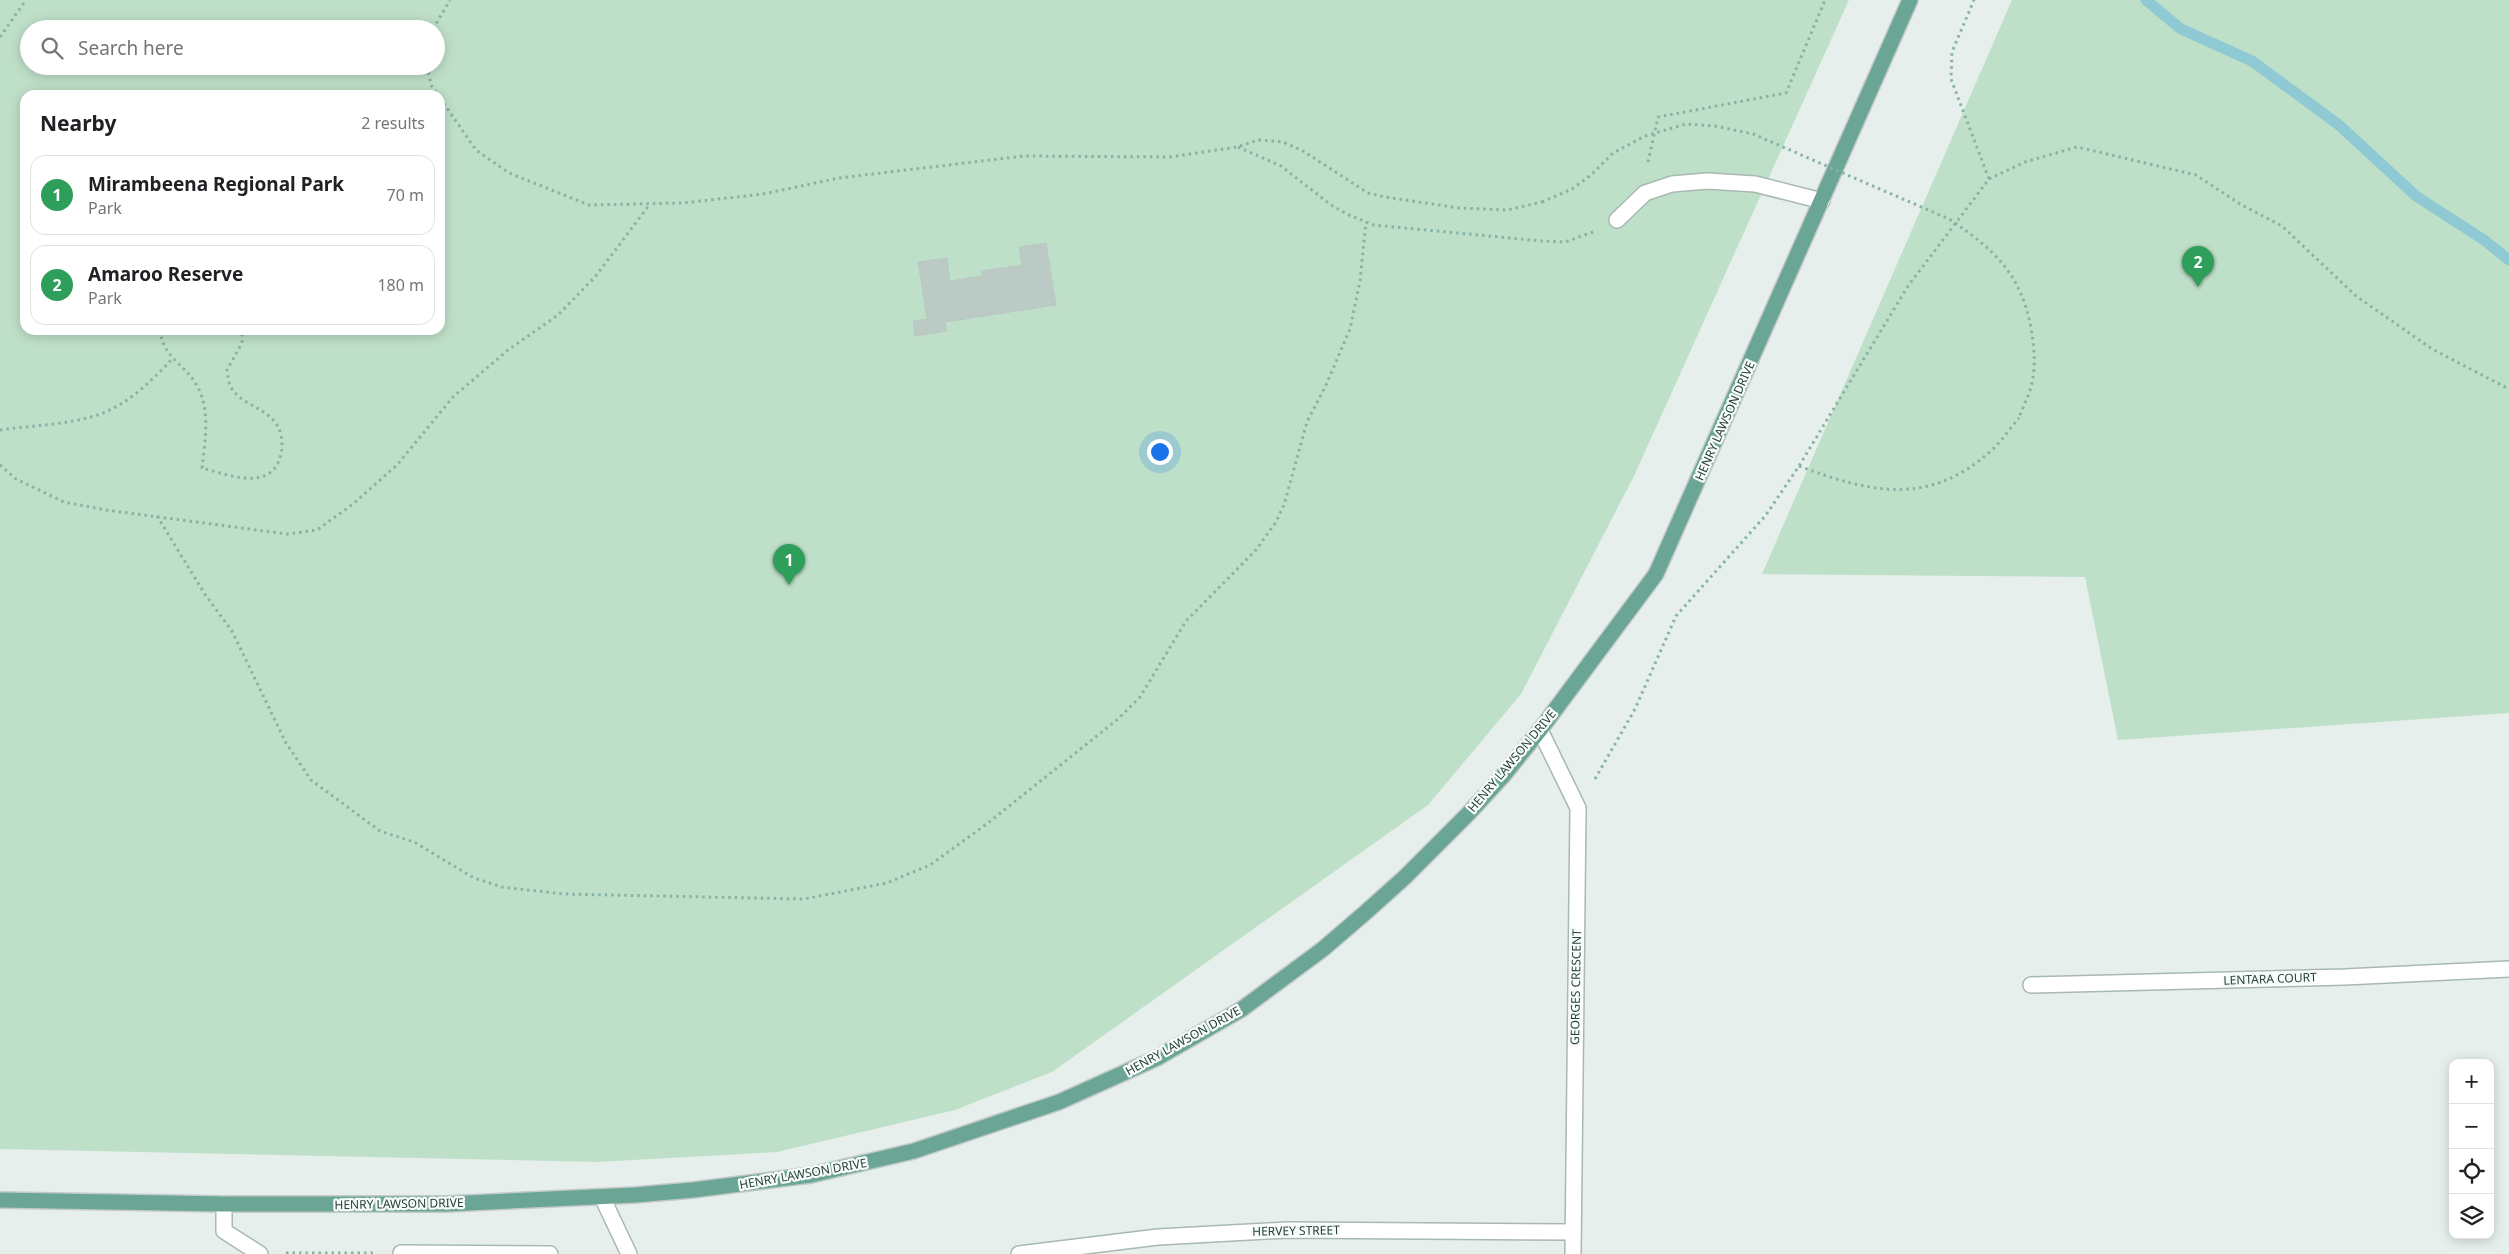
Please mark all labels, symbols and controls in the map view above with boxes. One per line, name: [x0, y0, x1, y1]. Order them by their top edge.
search box: [20, 20, 445, 75]
icon: search: [38, 34, 66, 62]
text: Search here: [78, 35, 184, 61]
text: Nearby: [40, 109, 116, 137]
text: 2 results: [361, 112, 425, 134]
text: Mirambeena Regional Park: [88, 171, 344, 197]
text: 1: [52, 184, 62, 206]
text: 70 m: [387, 184, 424, 206]
text: Park: [88, 197, 122, 219]
pin: 2: [2182, 246, 2214, 287]
text: Amaroo Reserve: [88, 261, 243, 287]
text: 2: [52, 274, 62, 296]
text: 180 m: [377, 274, 424, 296]
text: Park: [88, 287, 122, 309]
street label: HENRY LAWSON DRIVE: [1691, 358, 1759, 483]
your location: [1147, 439, 1173, 465]
pin: 1: [773, 544, 805, 585]
street label: HENRY LAWSON DRIVE: [1464, 706, 1560, 816]
street label: GEORGES CRESCENT: [1566, 929, 1585, 1045]
street label: LENTARA COURT: [2223, 968, 2317, 989]
street label: HENRY LAWSON DRIVE: [1122, 1002, 1243, 1079]
map controls: [2449, 1059, 2494, 1239]
button: +: [2449, 1059, 2494, 1104]
button: −: [2449, 1104, 2494, 1149]
button: locate: [2449, 1149, 2494, 1194]
street label: HENRY LAWSON DRIVE: [738, 1154, 868, 1193]
street label: HENRY LAWSON DRIVE: [334, 1194, 464, 1213]
button: layers: [2449, 1194, 2494, 1239]
street label: HERVEY STREET: [1252, 1221, 1340, 1240]

